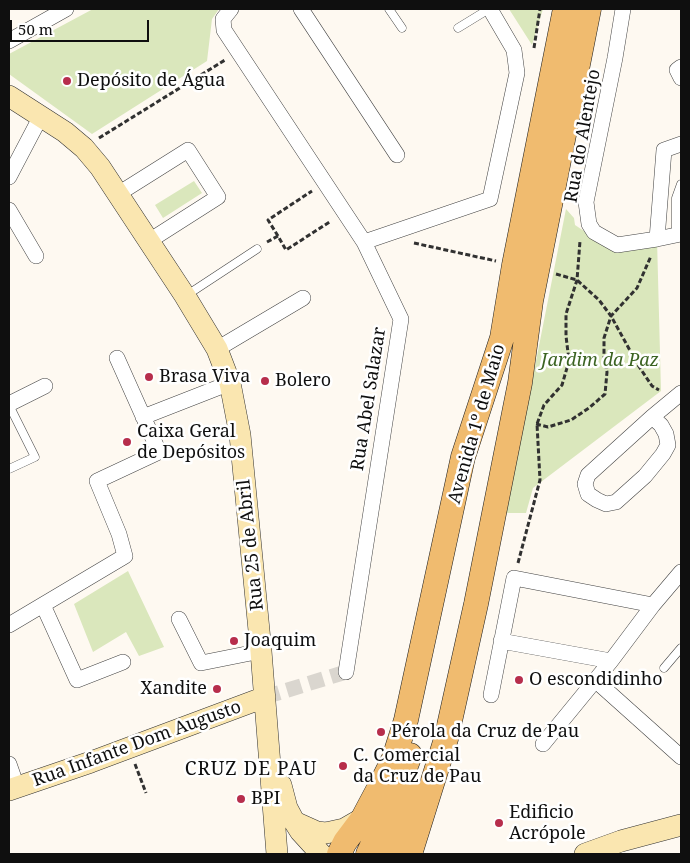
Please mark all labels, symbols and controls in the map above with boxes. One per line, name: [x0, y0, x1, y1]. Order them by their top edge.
scale bar: [12, 10, 151, 42]
text: 50 m: [18, 19, 53, 39]
street label: Rua do Alentejo: [561, 67, 605, 205]
place label: Depósito de Água: [77, 70, 225, 92]
marker: Depósito de Água: [61, 75, 73, 87]
street label: Rua Abel Salazar: [347, 326, 391, 472]
street label: Avenida 1º de Maio: [444, 342, 510, 506]
park label: Jardim da Paz: [541, 350, 659, 372]
place label: Brasa Viva: [159, 366, 250, 388]
place label: Bolero: [275, 370, 331, 392]
marker: Brasa Viva: [143, 371, 155, 383]
marker: Bolero: [259, 375, 271, 387]
place label: Caixa Geral de Depósitos: [137, 421, 245, 464]
marker: Caixa Geral de Depósitos: [121, 436, 133, 448]
street label: Rua 25 de Abril: [233, 478, 269, 612]
place label: Joaquim: [244, 630, 316, 652]
marker: Joaquim: [228, 635, 240, 647]
place label: O escondidinho: [529, 669, 663, 691]
marker: O escondidinho: [513, 674, 525, 686]
place label: Xandite: [141, 678, 207, 700]
marker: Xandite: [211, 683, 223, 695]
street label: Rua Infante Dom Augusto: [30, 696, 244, 792]
place label: Pérola da Cruz de Pau: [391, 721, 579, 743]
marker: Pérola da Cruz de Pau: [375, 726, 387, 738]
place label: C. Comercial da Cruz de Pau: [353, 745, 482, 788]
district label: CRUZ DE PAU: [183, 759, 319, 781]
marker: C. Comercial da Cruz de Pau: [337, 760, 349, 772]
place label: BPI: [251, 788, 280, 810]
marker: BPI: [235, 793, 247, 805]
place label: Edificio Acrópole: [509, 802, 586, 844]
marker: Edificio Acrópole: [493, 817, 505, 829]

